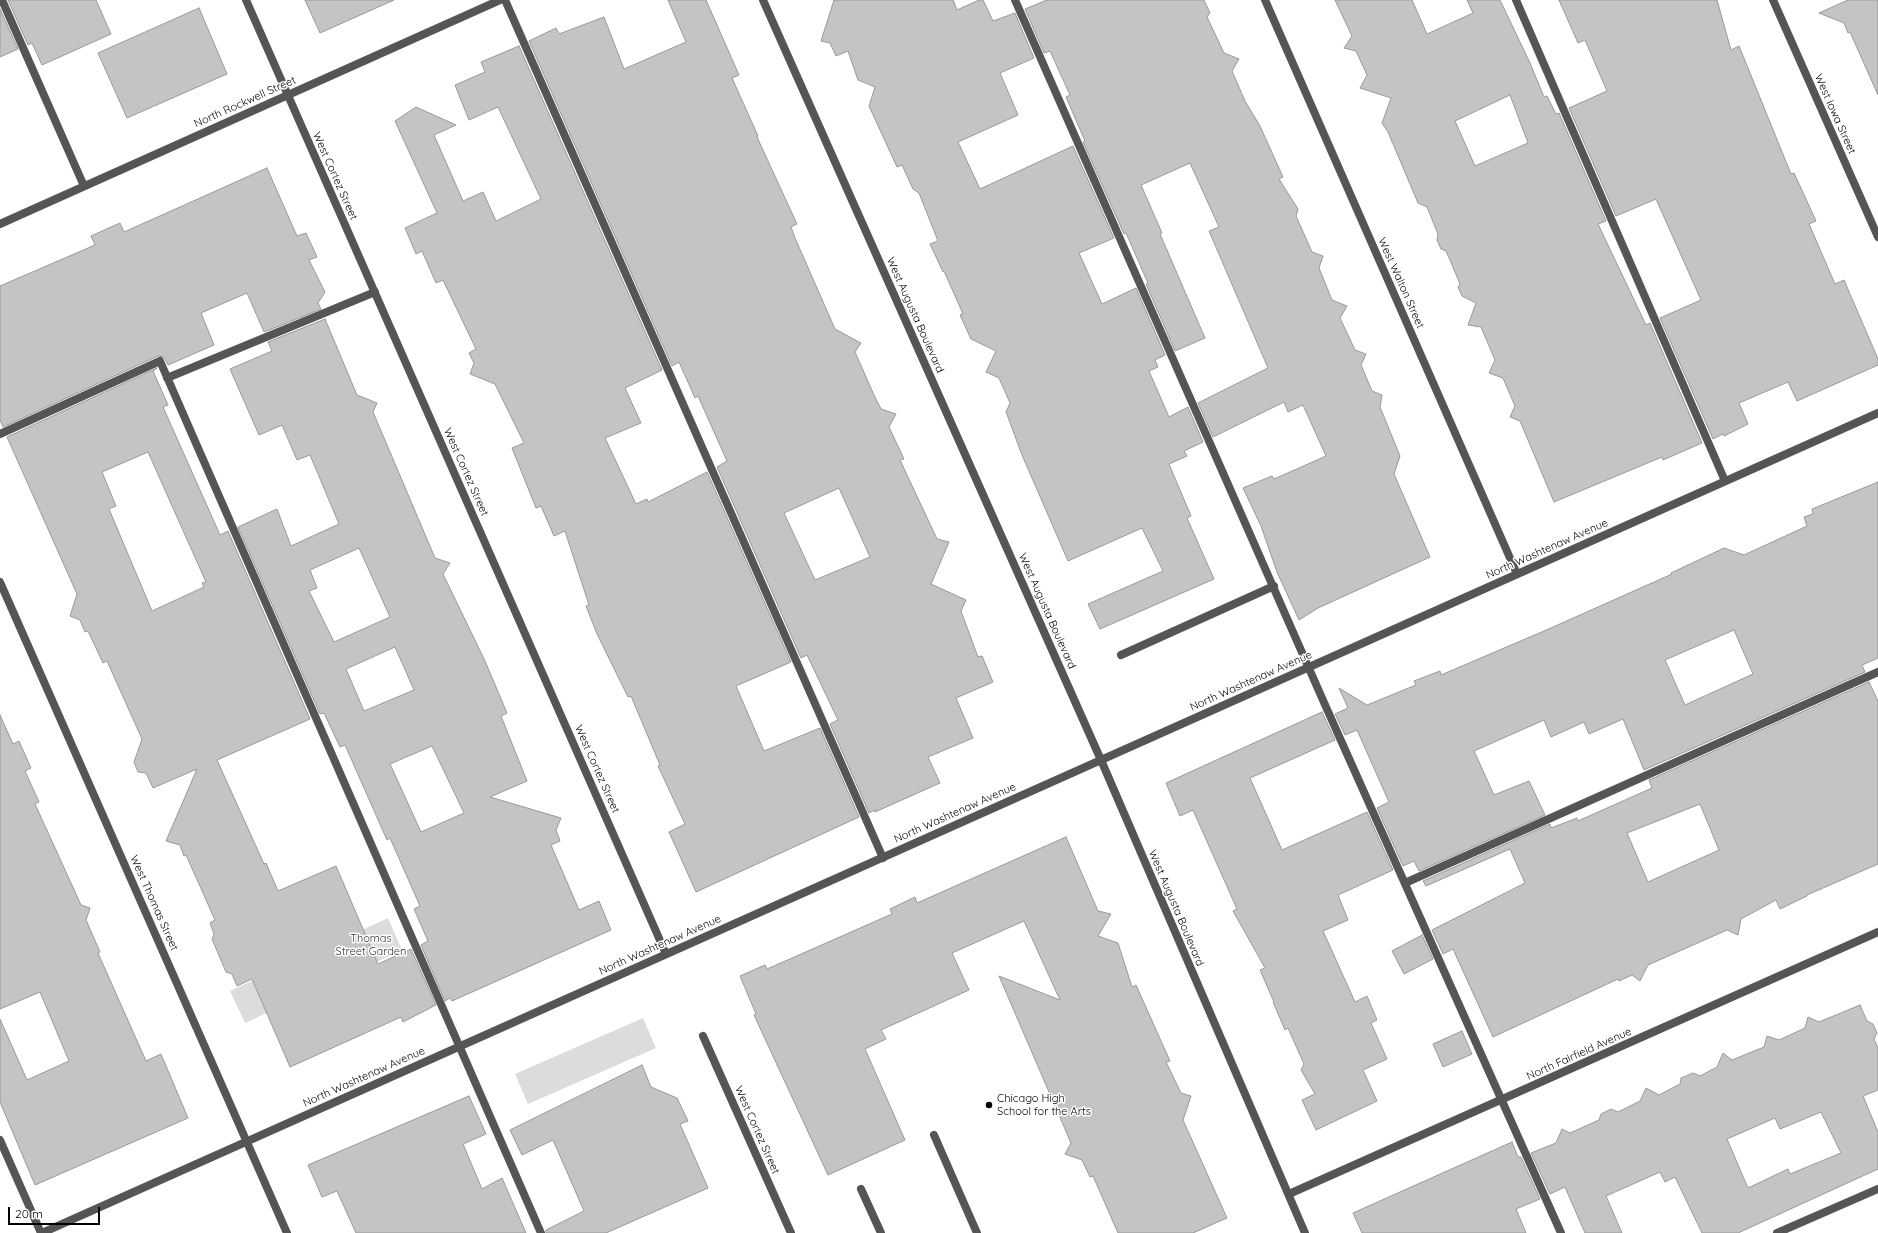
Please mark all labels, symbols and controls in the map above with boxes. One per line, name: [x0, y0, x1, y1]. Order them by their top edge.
street label: West Iowa Street: [1811, 72, 1859, 156]
street label: North Rockwell Street: [192, 74, 298, 130]
street label: West Cortez Street: [310, 130, 360, 222]
street label: West Walton Street: [1375, 236, 1427, 330]
street label: West Augusta Boulevard: [884, 255, 946, 375]
street label: West Cortez Street: [441, 426, 491, 518]
street label: North Washtenaw Avenue: [1484, 516, 1610, 582]
street label: West Augusta Boulevard: [1016, 551, 1078, 671]
street label: North Washtenaw Avenue: [1188, 648, 1314, 714]
street label: West Cortez Street: [572, 723, 622, 815]
street label: North Washtenaw Avenue: [892, 780, 1018, 846]
street label: West Augusta Boulevard: [1145, 848, 1207, 968]
street label: West Thomas Street: [127, 853, 181, 953]
street label: North Washtenaw Avenue: [597, 912, 723, 978]
park label: Thomas Street Garden: [336, 932, 406, 958]
street label: North Fairfield Avenue: [1525, 1025, 1633, 1083]
street label: North Washtenaw Avenue: [301, 1044, 427, 1110]
street label: West Cortez Street: [732, 1084, 782, 1176]
place label: Chicago High School for the Arts: [997, 1092, 1091, 1118]
marker: Chicago High School for the Arts: [984, 1100, 994, 1110]
scale bar: [10, 1199, 102, 1225]
text: 20 m: [15, 1206, 43, 1221]

